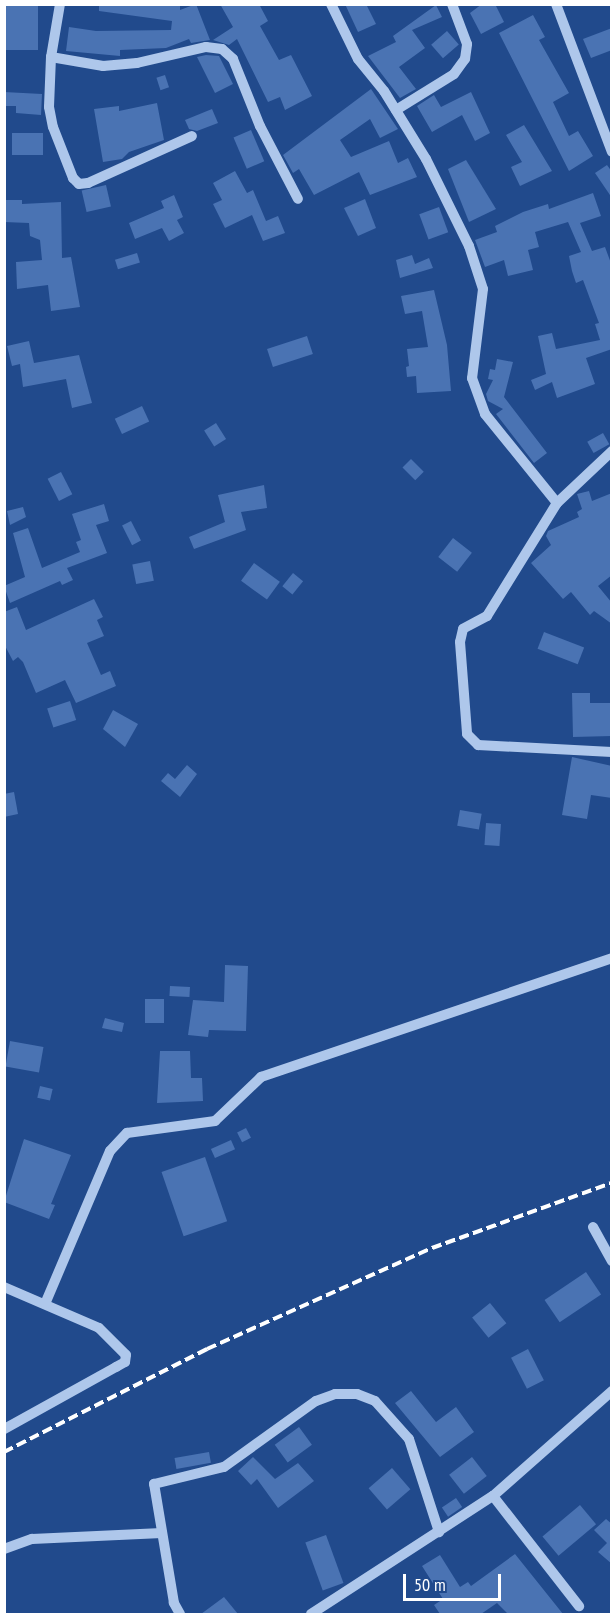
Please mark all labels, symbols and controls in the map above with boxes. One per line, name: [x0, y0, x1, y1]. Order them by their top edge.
scale bar: [406, 1562, 504, 1600]
text: 50 m: [414, 1573, 446, 1596]

